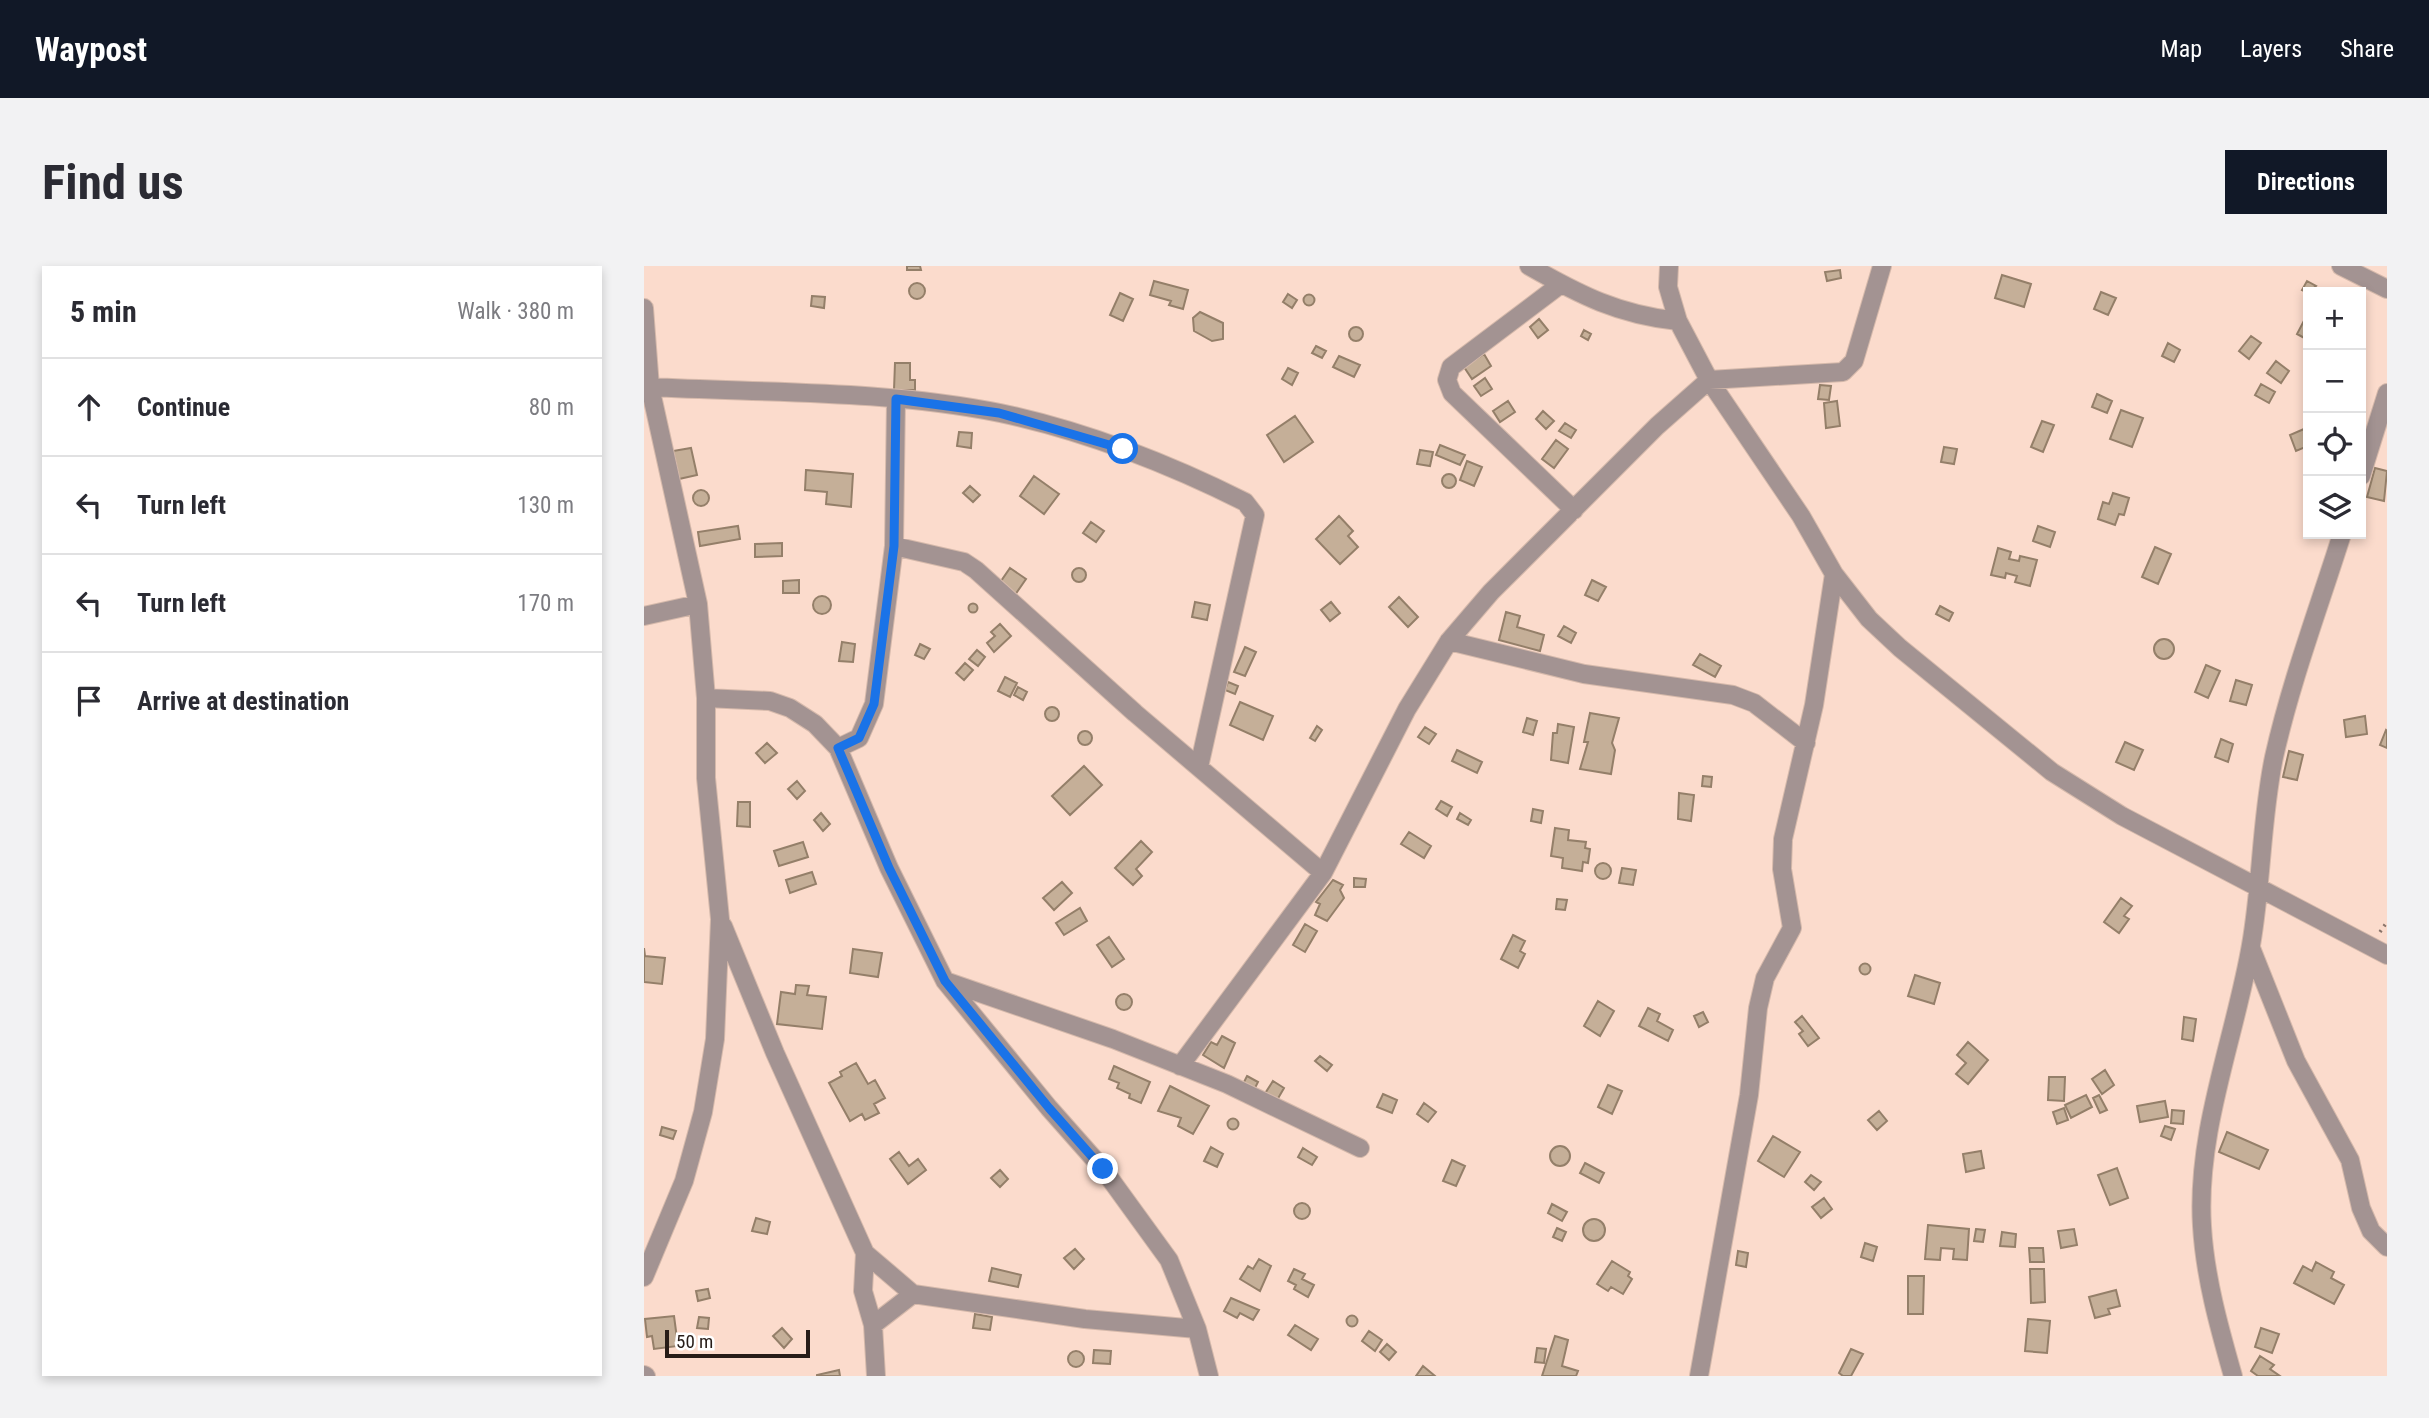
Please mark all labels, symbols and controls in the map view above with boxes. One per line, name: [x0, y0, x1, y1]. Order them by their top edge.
text: Waypost: [35, 30, 147, 69]
text: Map: [2161, 35, 2202, 63]
text: Layers: [2240, 35, 2302, 63]
text: Share: [2340, 35, 2394, 63]
button: Directions: [2225, 150, 2387, 214]
text: Find us: [42, 154, 184, 211]
map controls: [2303, 287, 2366, 539]
button: +: [2303, 287, 2366, 350]
text: 5 min: [70, 294, 137, 329]
text: Walk · 380 m: [457, 298, 574, 325]
button: −: [2303, 350, 2366, 413]
icon: ahead: [70, 388, 108, 426]
text: Continue: [137, 392, 230, 422]
text: 80 m: [529, 394, 574, 421]
button: locate: [2303, 413, 2366, 476]
route start: [1107, 433, 1138, 464]
button: layers: [2303, 476, 2366, 539]
icon: left: [70, 486, 108, 524]
text: Turn left: [137, 490, 226, 520]
text: 130 m: [517, 492, 574, 519]
icon: left: [70, 584, 108, 622]
text: Turn left: [137, 588, 226, 618]
text: 170 m: [517, 590, 574, 617]
icon: arrive: [70, 682, 108, 720]
text: Arrive at destination: [137, 686, 349, 716]
route end: [1087, 1153, 1118, 1184]
scale bar: [665, 1327, 810, 1359]
text: 50 m: [676, 1330, 713, 1353]

